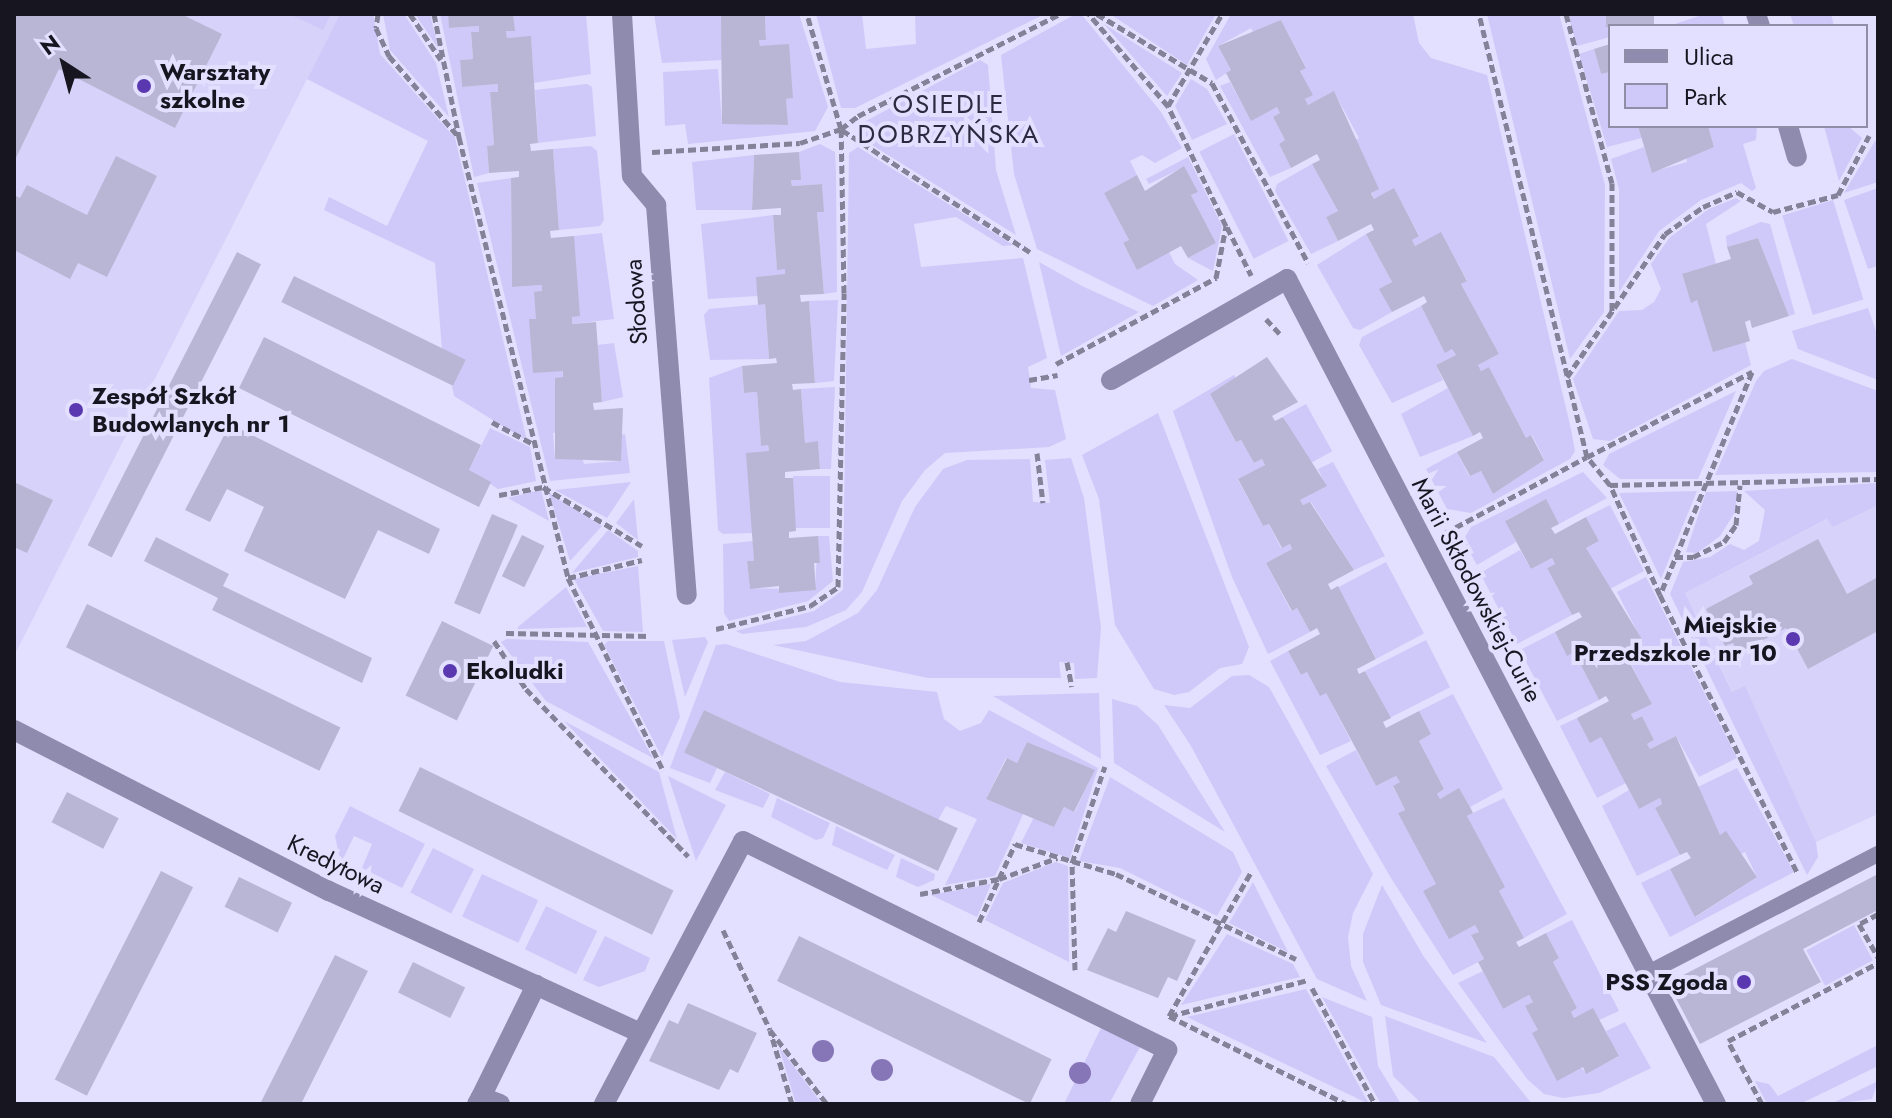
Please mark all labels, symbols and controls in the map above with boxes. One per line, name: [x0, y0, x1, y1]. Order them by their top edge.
north arrow: [24, 24, 104, 104]
legend: [1608, 24, 1868, 128]
text: N: [33, 27, 66, 63]
text: Ulica: [1684, 39, 1734, 74]
place label: Warsztaty szkolne: [160, 58, 270, 114]
marker: Warsztaty szkolne: [135, 77, 153, 95]
text: Park: [1684, 79, 1727, 114]
district label: OSIEDLE DOBRZYŃSKA: [857, 89, 1041, 150]
street label: Słodowa: [619, 258, 653, 346]
place label: Zespół Szkół Budowlanych nr 1: [92, 382, 290, 438]
marker: Zespół Szkół Budowlanych nr 1: [67, 401, 85, 419]
street label: Marii Skłodowskiej-Curie: [1406, 473, 1548, 707]
place label: Miejskie Przedszkole nr 10: [1574, 611, 1777, 667]
marker: Miejskie Przedszkole nr 10: [1784, 630, 1802, 648]
place label: Ekoludki: [466, 657, 564, 685]
marker: Ekoludki: [441, 662, 459, 680]
street label: Kredytowa: [283, 828, 389, 900]
place label: PSS Zgoda: [1605, 968, 1728, 996]
marker: PSS Zgoda: [1735, 973, 1753, 991]

